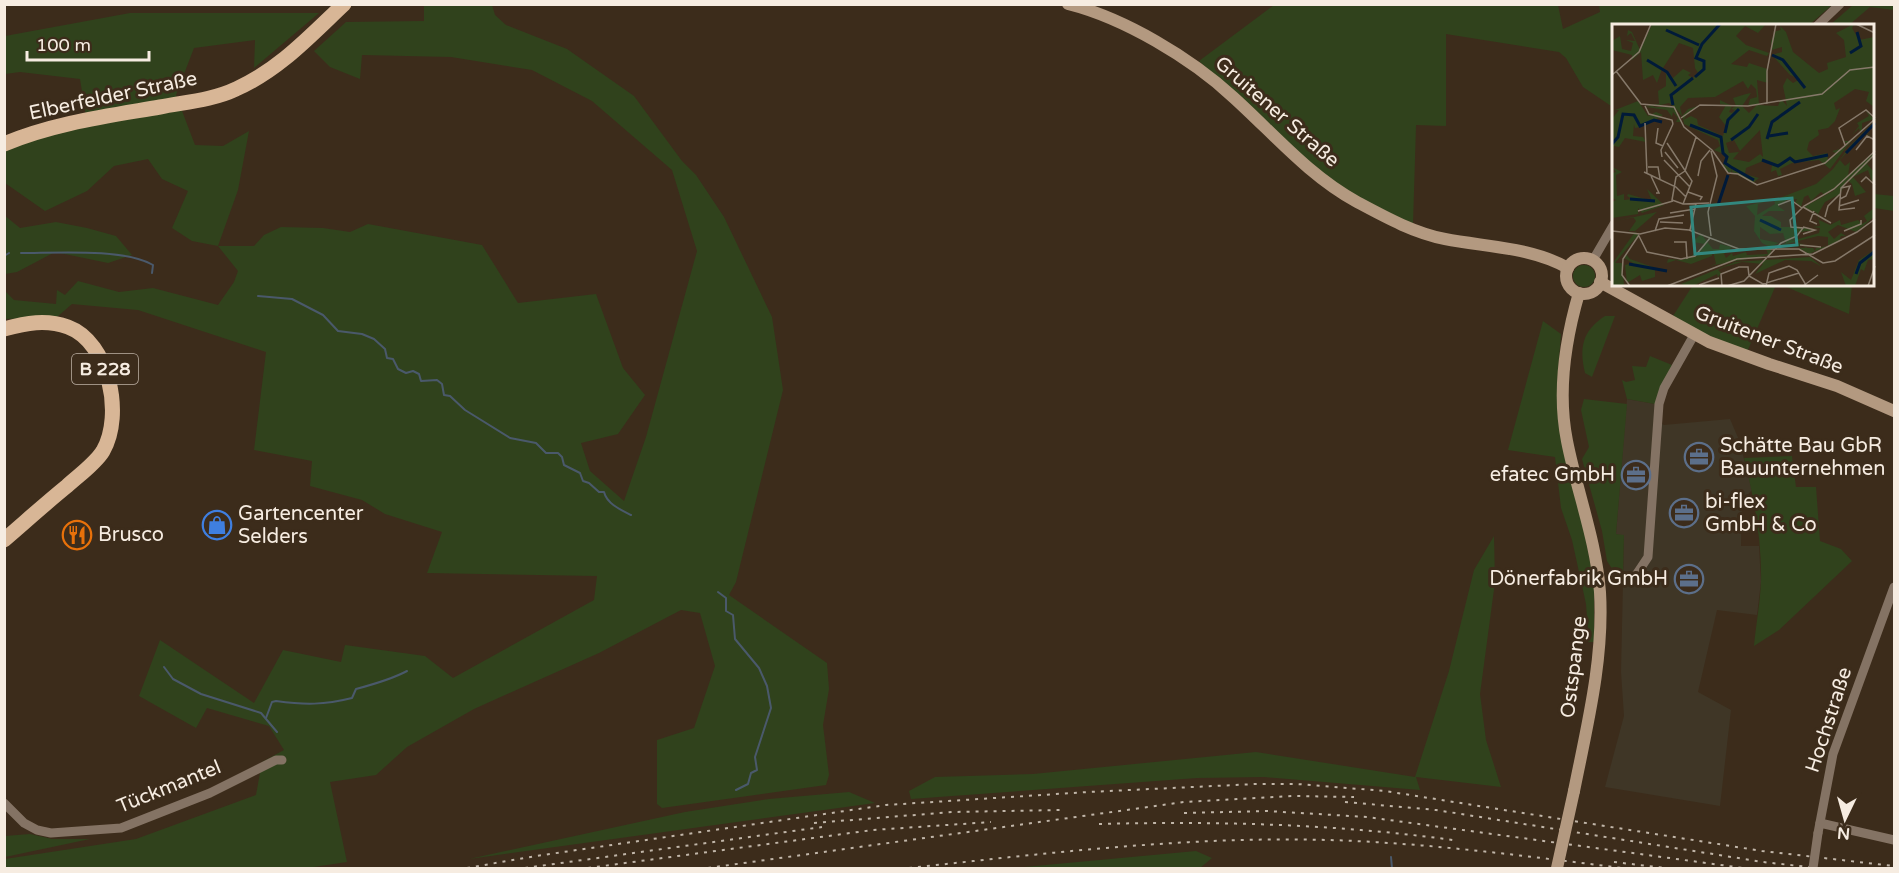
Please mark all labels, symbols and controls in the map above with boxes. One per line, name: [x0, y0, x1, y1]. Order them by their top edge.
scale bar: [27, 24, 148, 62]
inset map: [1612, 24, 1875, 286]
text: 100 m: [36, 34, 91, 56]
street label: Gruitener Straße: [1210, 51, 1344, 173]
street label: Elberfelder Straße: [27, 66, 199, 126]
street label: Gruitener Straße: [1691, 301, 1847, 379]
road number: B 228: [72, 354, 138, 384]
place label: Schätte Bau GbR Bauunternehmen: [1720, 434, 1885, 481]
office icon: Schätte Bau GbR Bauunternehmen: [1683, 441, 1715, 473]
office icon: efatec GmbH: [1620, 459, 1652, 491]
place label: efatec GmbH: [1490, 463, 1615, 487]
place label: bi-flex GmbH & Co: [1705, 490, 1817, 537]
office icon: bi-flex GmbH & Co: [1668, 497, 1700, 529]
place label: Gartencenter Selders: [238, 502, 364, 549]
shop icon: Gartencenter Selders: [201, 509, 233, 541]
restaurant icon: Brusco: [61, 519, 93, 551]
place label: Brusco: [98, 523, 164, 547]
office icon: Dönerfabrik GmbH: [1673, 563, 1705, 595]
place label: Dönerfabrik GmbH: [1489, 567, 1668, 591]
street label: Ostspange: [1556, 614, 1592, 720]
street label: Hochstraße: [1801, 664, 1857, 776]
street label: Tückmantel: [113, 755, 225, 819]
north arrow: [1815, 789, 1875, 849]
text: N: [1837, 822, 1851, 843]

